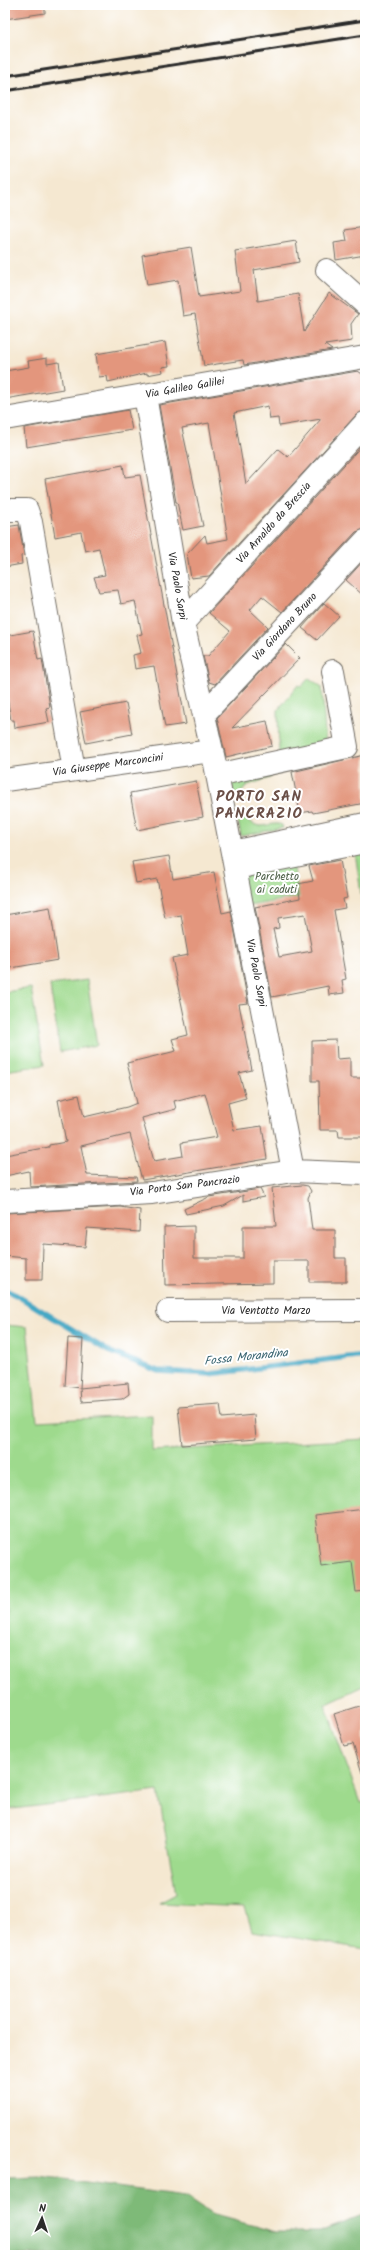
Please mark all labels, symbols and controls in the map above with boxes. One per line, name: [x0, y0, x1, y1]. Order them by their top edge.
street label: Via Galileo Galilei: [144, 372, 226, 404]
street label: Via Arnaldo da Brescia: [232, 478, 316, 568]
street label: Via Paolo Sarpi: [162, 551, 192, 622]
street label: Via Giordano Bruno: [248, 588, 322, 666]
street label: Via Giuseppe Marconcini: [52, 748, 165, 782]
district label: PORTO SAN PANCRAZIO: [215, 785, 303, 826]
park label: Parchetto ai caduti: [255, 868, 299, 899]
street label: Via Paolo Sarpi: [241, 938, 271, 1009]
street label: Via Porto San Pancrazio: [129, 1170, 241, 1202]
street label: Via Ventotto Marzo: [221, 1302, 311, 1320]
water label: Fossa Morandina: [203, 1343, 290, 1371]
north arrow: [22, 2198, 62, 2238]
text: N: [39, 2200, 46, 2218]

